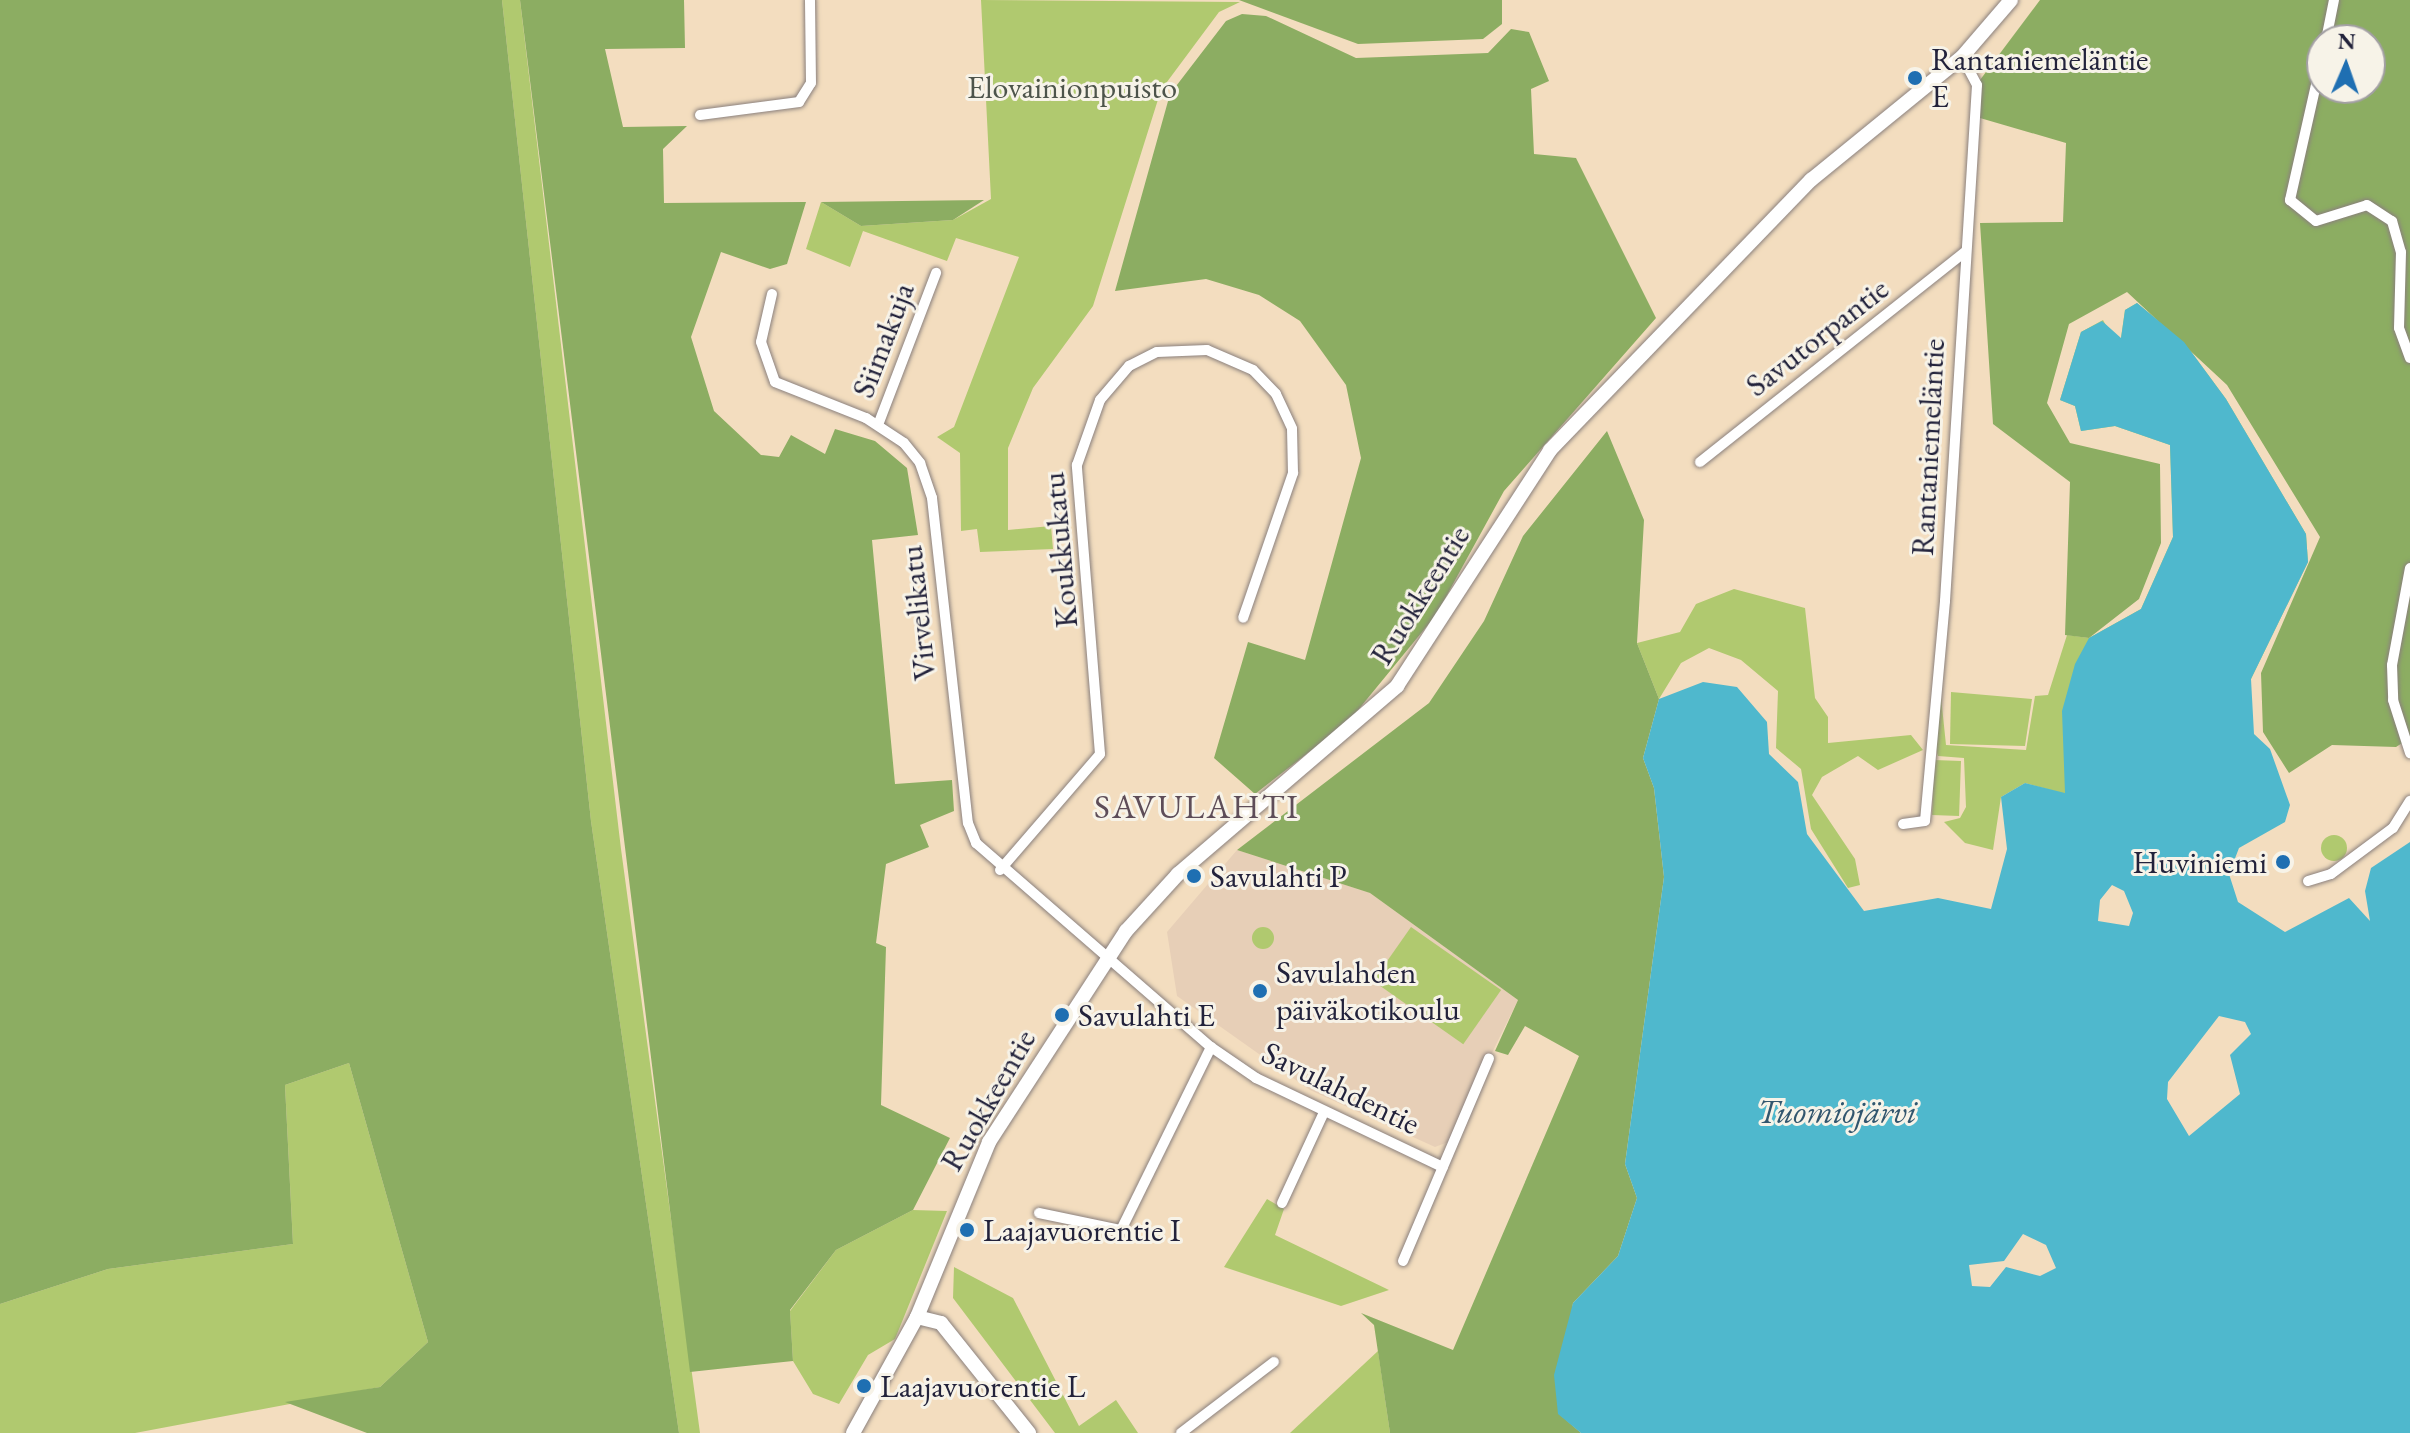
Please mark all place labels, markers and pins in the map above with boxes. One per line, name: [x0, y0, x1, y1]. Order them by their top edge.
place label: Rantaniemeläntie E: [1931, 41, 2149, 116]
marker: Rantaniemeläntie E: [1906, 69, 1924, 87]
place label: Huviniemi: [2132, 843, 2267, 881]
marker: Huviniemi: [2274, 853, 2292, 871]
place label: Savulahti P: [1210, 857, 1347, 895]
marker: Savulahti P: [1185, 867, 1203, 885]
place label: Savulahden päiväkotikoulu: [1276, 954, 1460, 1029]
marker: Savulahden päiväkotikoulu: [1251, 982, 1269, 1000]
place label: Savulahti E: [1078, 996, 1215, 1034]
marker: Savulahti E: [1053, 1006, 1071, 1024]
place label: Laajavuorentie I: [983, 1211, 1181, 1249]
marker: Laajavuorentie I: [958, 1221, 976, 1239]
place label: Laajavuorentie L: [880, 1367, 1086, 1405]
marker: Laajavuorentie L: [855, 1377, 873, 1395]

